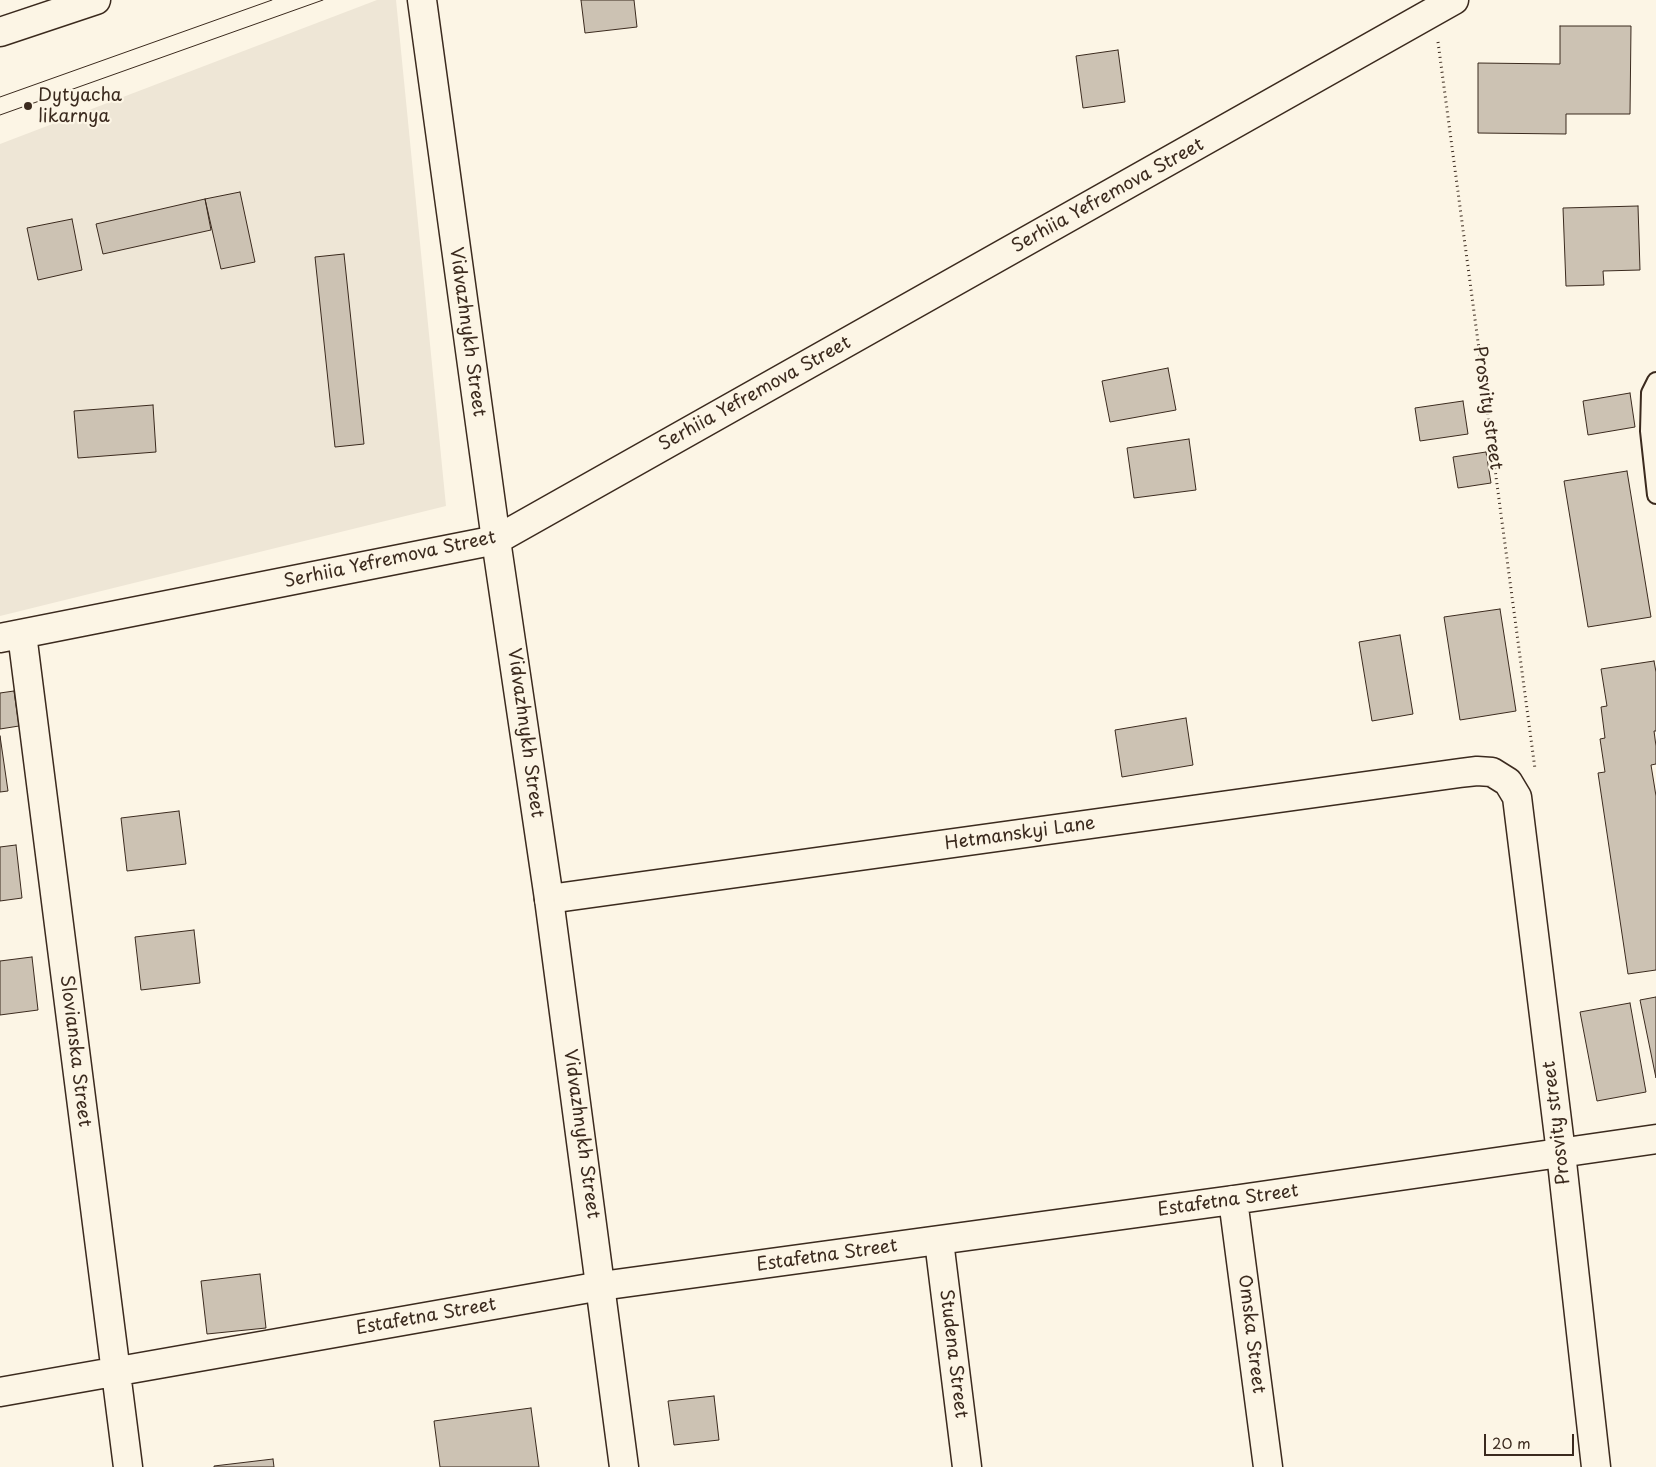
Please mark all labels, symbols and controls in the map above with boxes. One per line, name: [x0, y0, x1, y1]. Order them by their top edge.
place label: Dytyacha likarnya: [38, 85, 122, 128]
marker: Dytyacha likarnya: [22, 100, 34, 112]
street label: Serhiia Yefremova Street: [1008, 134, 1208, 258]
street label: Vidvazhnykh Street: [444, 246, 490, 418]
street label: Serhiia Yefremova Street: [655, 332, 855, 456]
street label: Prosvity street: [1468, 345, 1506, 471]
street label: Serhiia Yefremova Street: [282, 527, 498, 593]
street label: Vidvazhnykh Street: [502, 647, 548, 819]
street label: Hetmanskyi Lane: [943, 813, 1097, 855]
street label: Slovianska Street: [55, 974, 95, 1128]
street label: Vidvazhnykh Street: [558, 1048, 604, 1220]
street label: Prosvity street: [1539, 1060, 1575, 1186]
street label: Estafetna Street: [1156, 1180, 1300, 1222]
street label: Estafetna Street: [755, 1235, 899, 1277]
street label: Omska Street: [1233, 1273, 1269, 1395]
street label: Studena Street: [934, 1288, 972, 1420]
street label: Estafetna Street: [354, 1294, 498, 1340]
scale bar: [1486, 1424, 1576, 1456]
text: 20 m: [1492, 1431, 1531, 1454]

